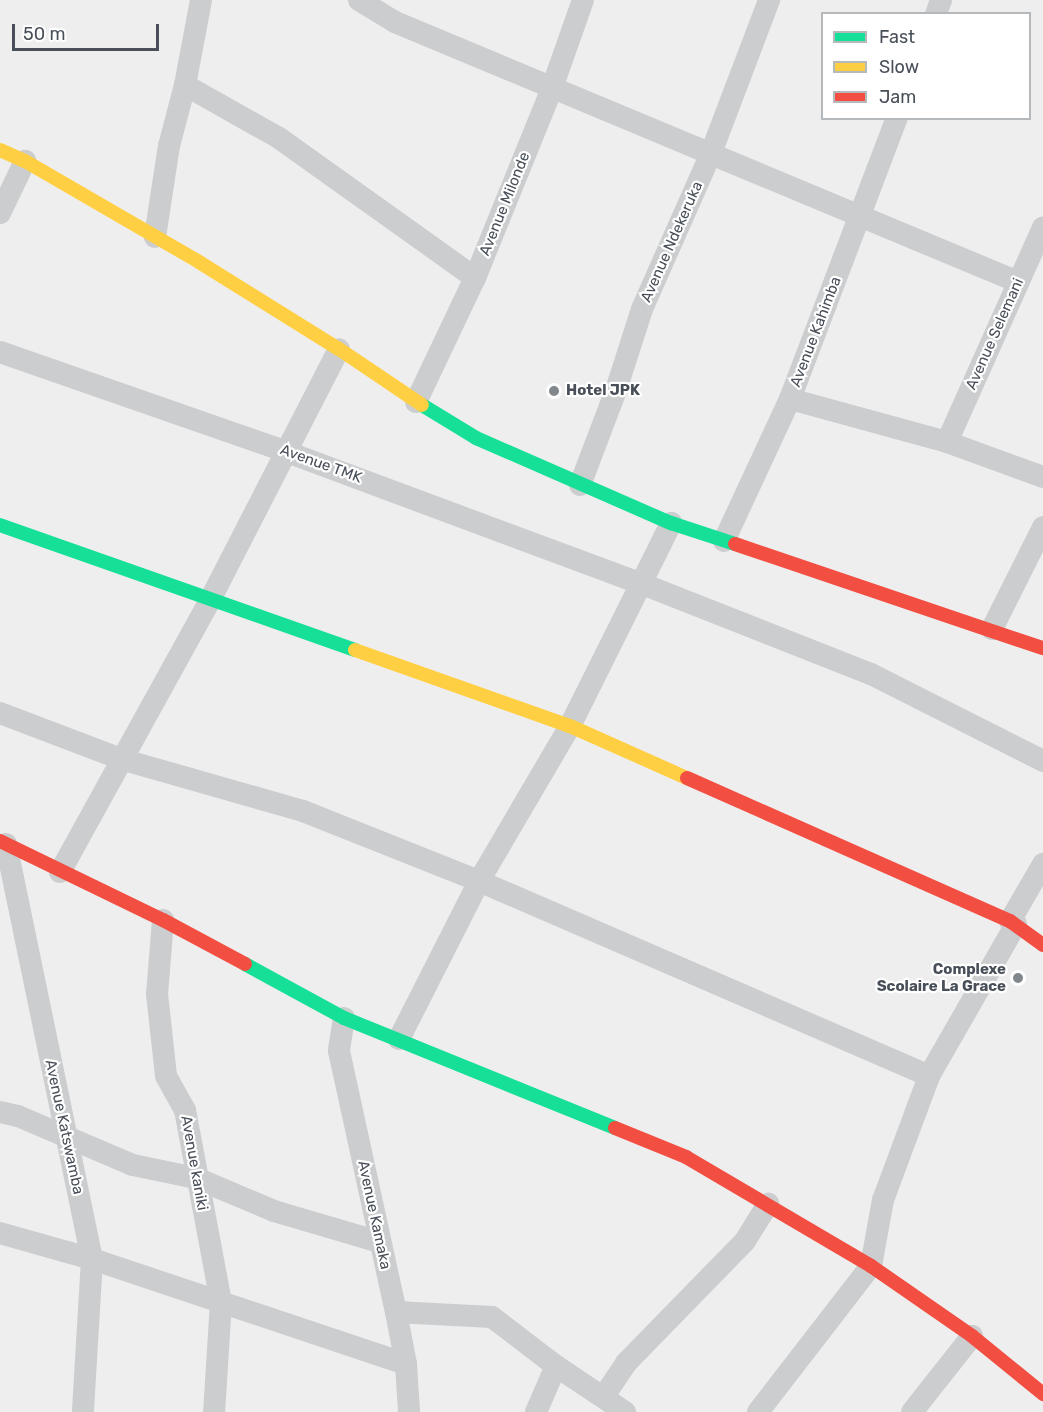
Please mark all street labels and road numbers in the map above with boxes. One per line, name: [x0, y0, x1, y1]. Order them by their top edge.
street label: Avenue Milonde: [476, 149, 534, 259]
street label: Avenue Ndekeruka: [637, 179, 707, 305]
street label: Avenue Kahimba: [787, 274, 845, 390]
street label: Avenue Selemani: [962, 275, 1028, 393]
street label: Avenue TMK: [278, 441, 364, 487]
street label: Avenue Katswamba: [41, 1058, 87, 1196]
street label: Avenue kaniki: [177, 1114, 211, 1212]
street label: Avenue Kamaka: [354, 1159, 394, 1271]

